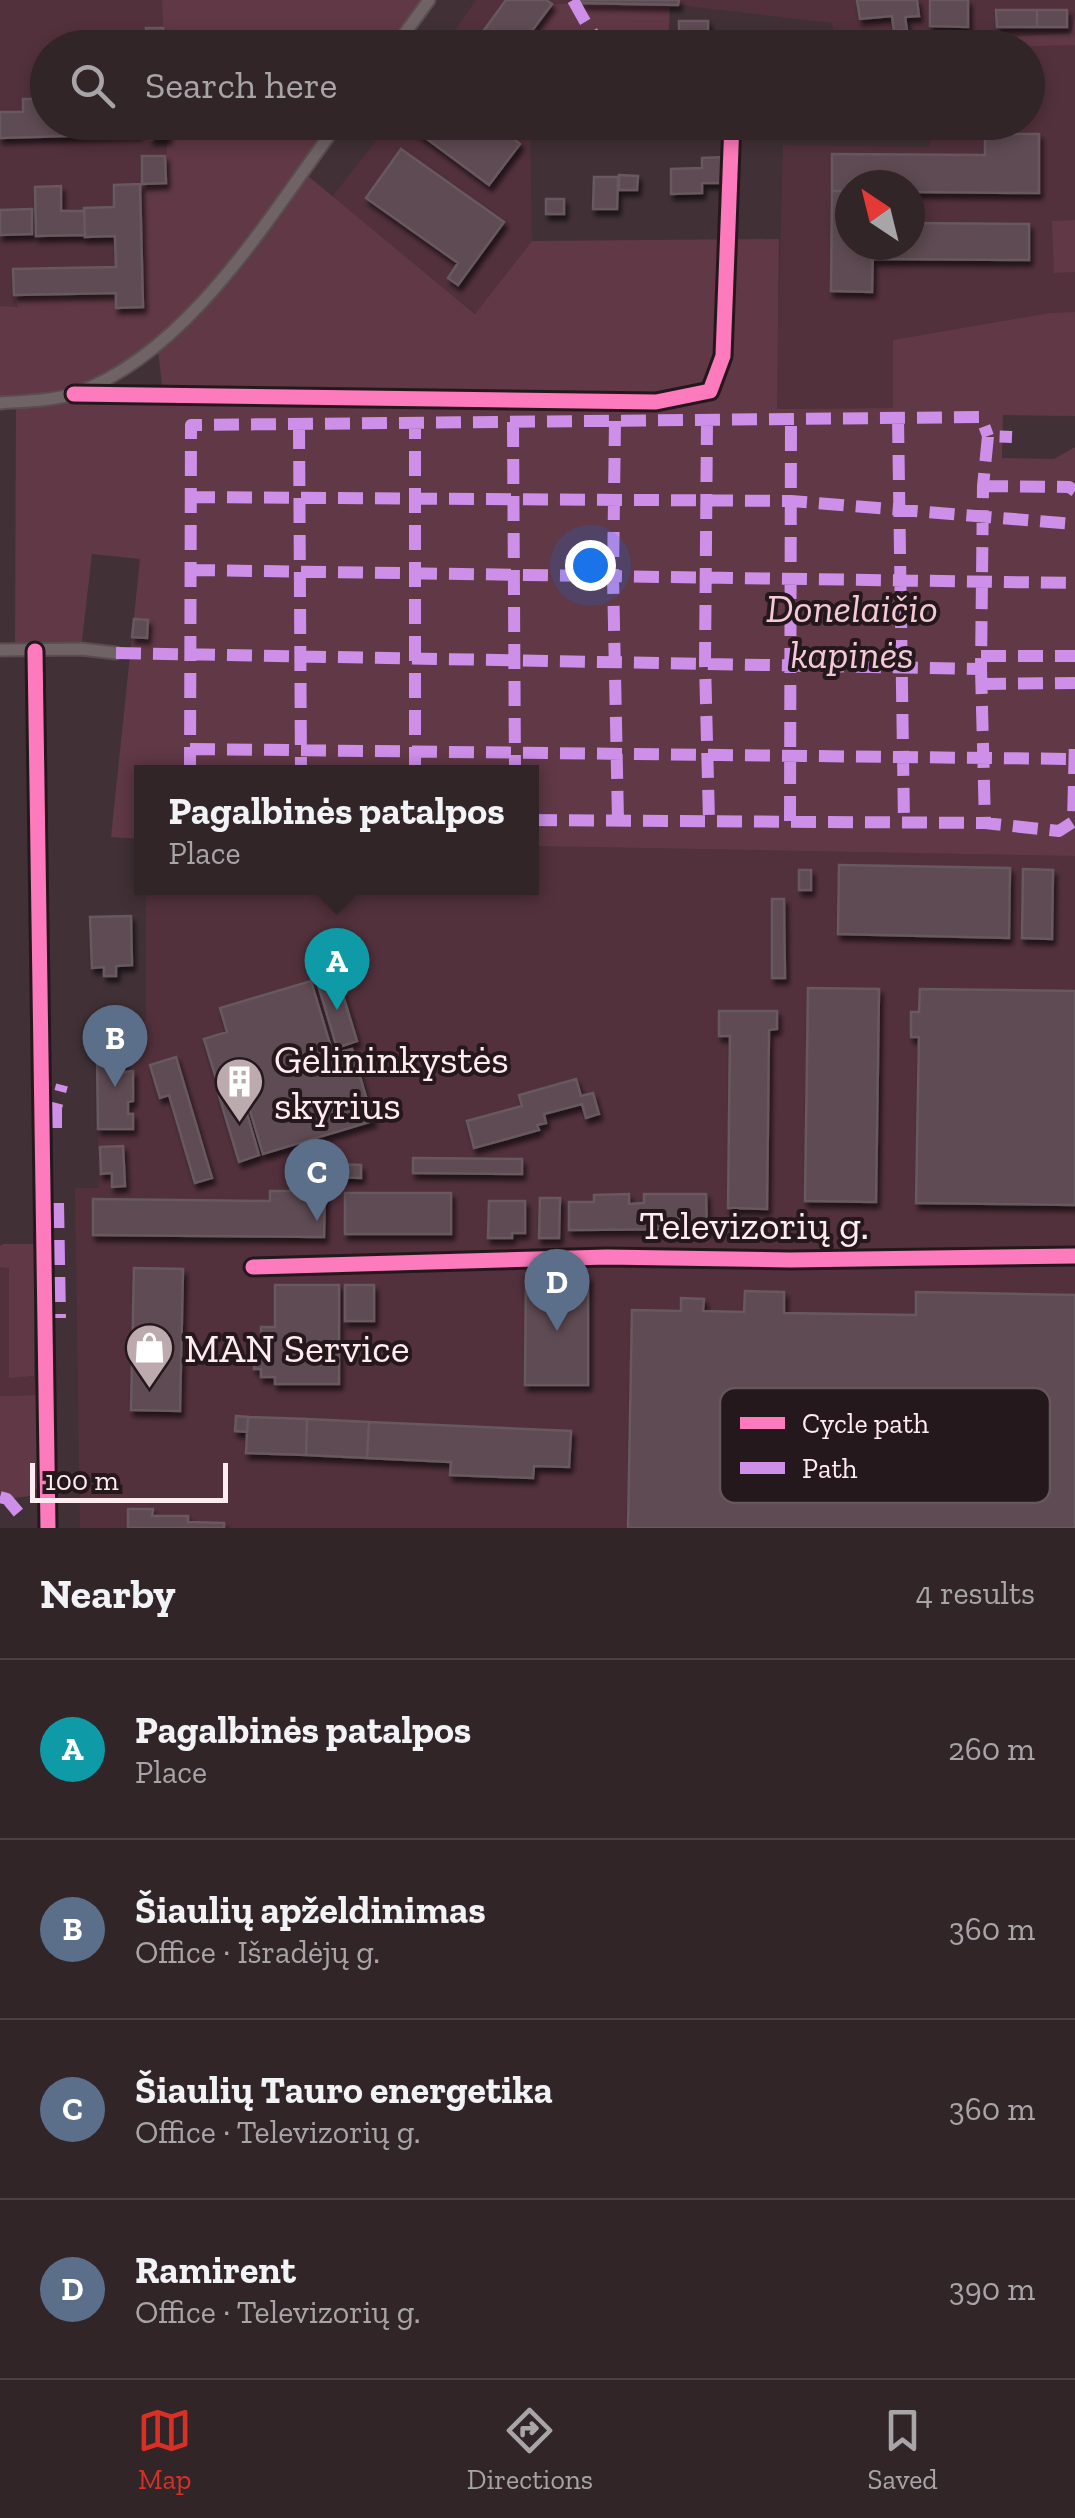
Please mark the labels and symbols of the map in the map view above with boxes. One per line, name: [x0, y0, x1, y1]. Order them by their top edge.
north arrow: [835, 170, 925, 260]
your location: [565, 540, 616, 591]
park label: Donelaičio kapinės: [766, 584, 938, 678]
pin: A: [304, 928, 370, 1010]
pin: B: [82, 1004, 148, 1087]
place label: Gėlininkystės skyrius: [274, 1035, 509, 1129]
building icon: Gėlininkystės skyrius: [213, 1056, 265, 1124]
pin: C: [284, 1138, 350, 1221]
street label: Televizorių g.: [639, 1201, 869, 1249]
pin: D: [524, 1248, 590, 1331]
shop icon: MAN Service: [123, 1322, 175, 1390]
place label: MAN Service: [184, 1324, 410, 1372]
legend: [720, 1388, 1050, 1503]
text: Cycle path: [802, 1407, 929, 1440]
text: Path: [802, 1452, 858, 1485]
scale bar: [30, 1458, 228, 1502]

